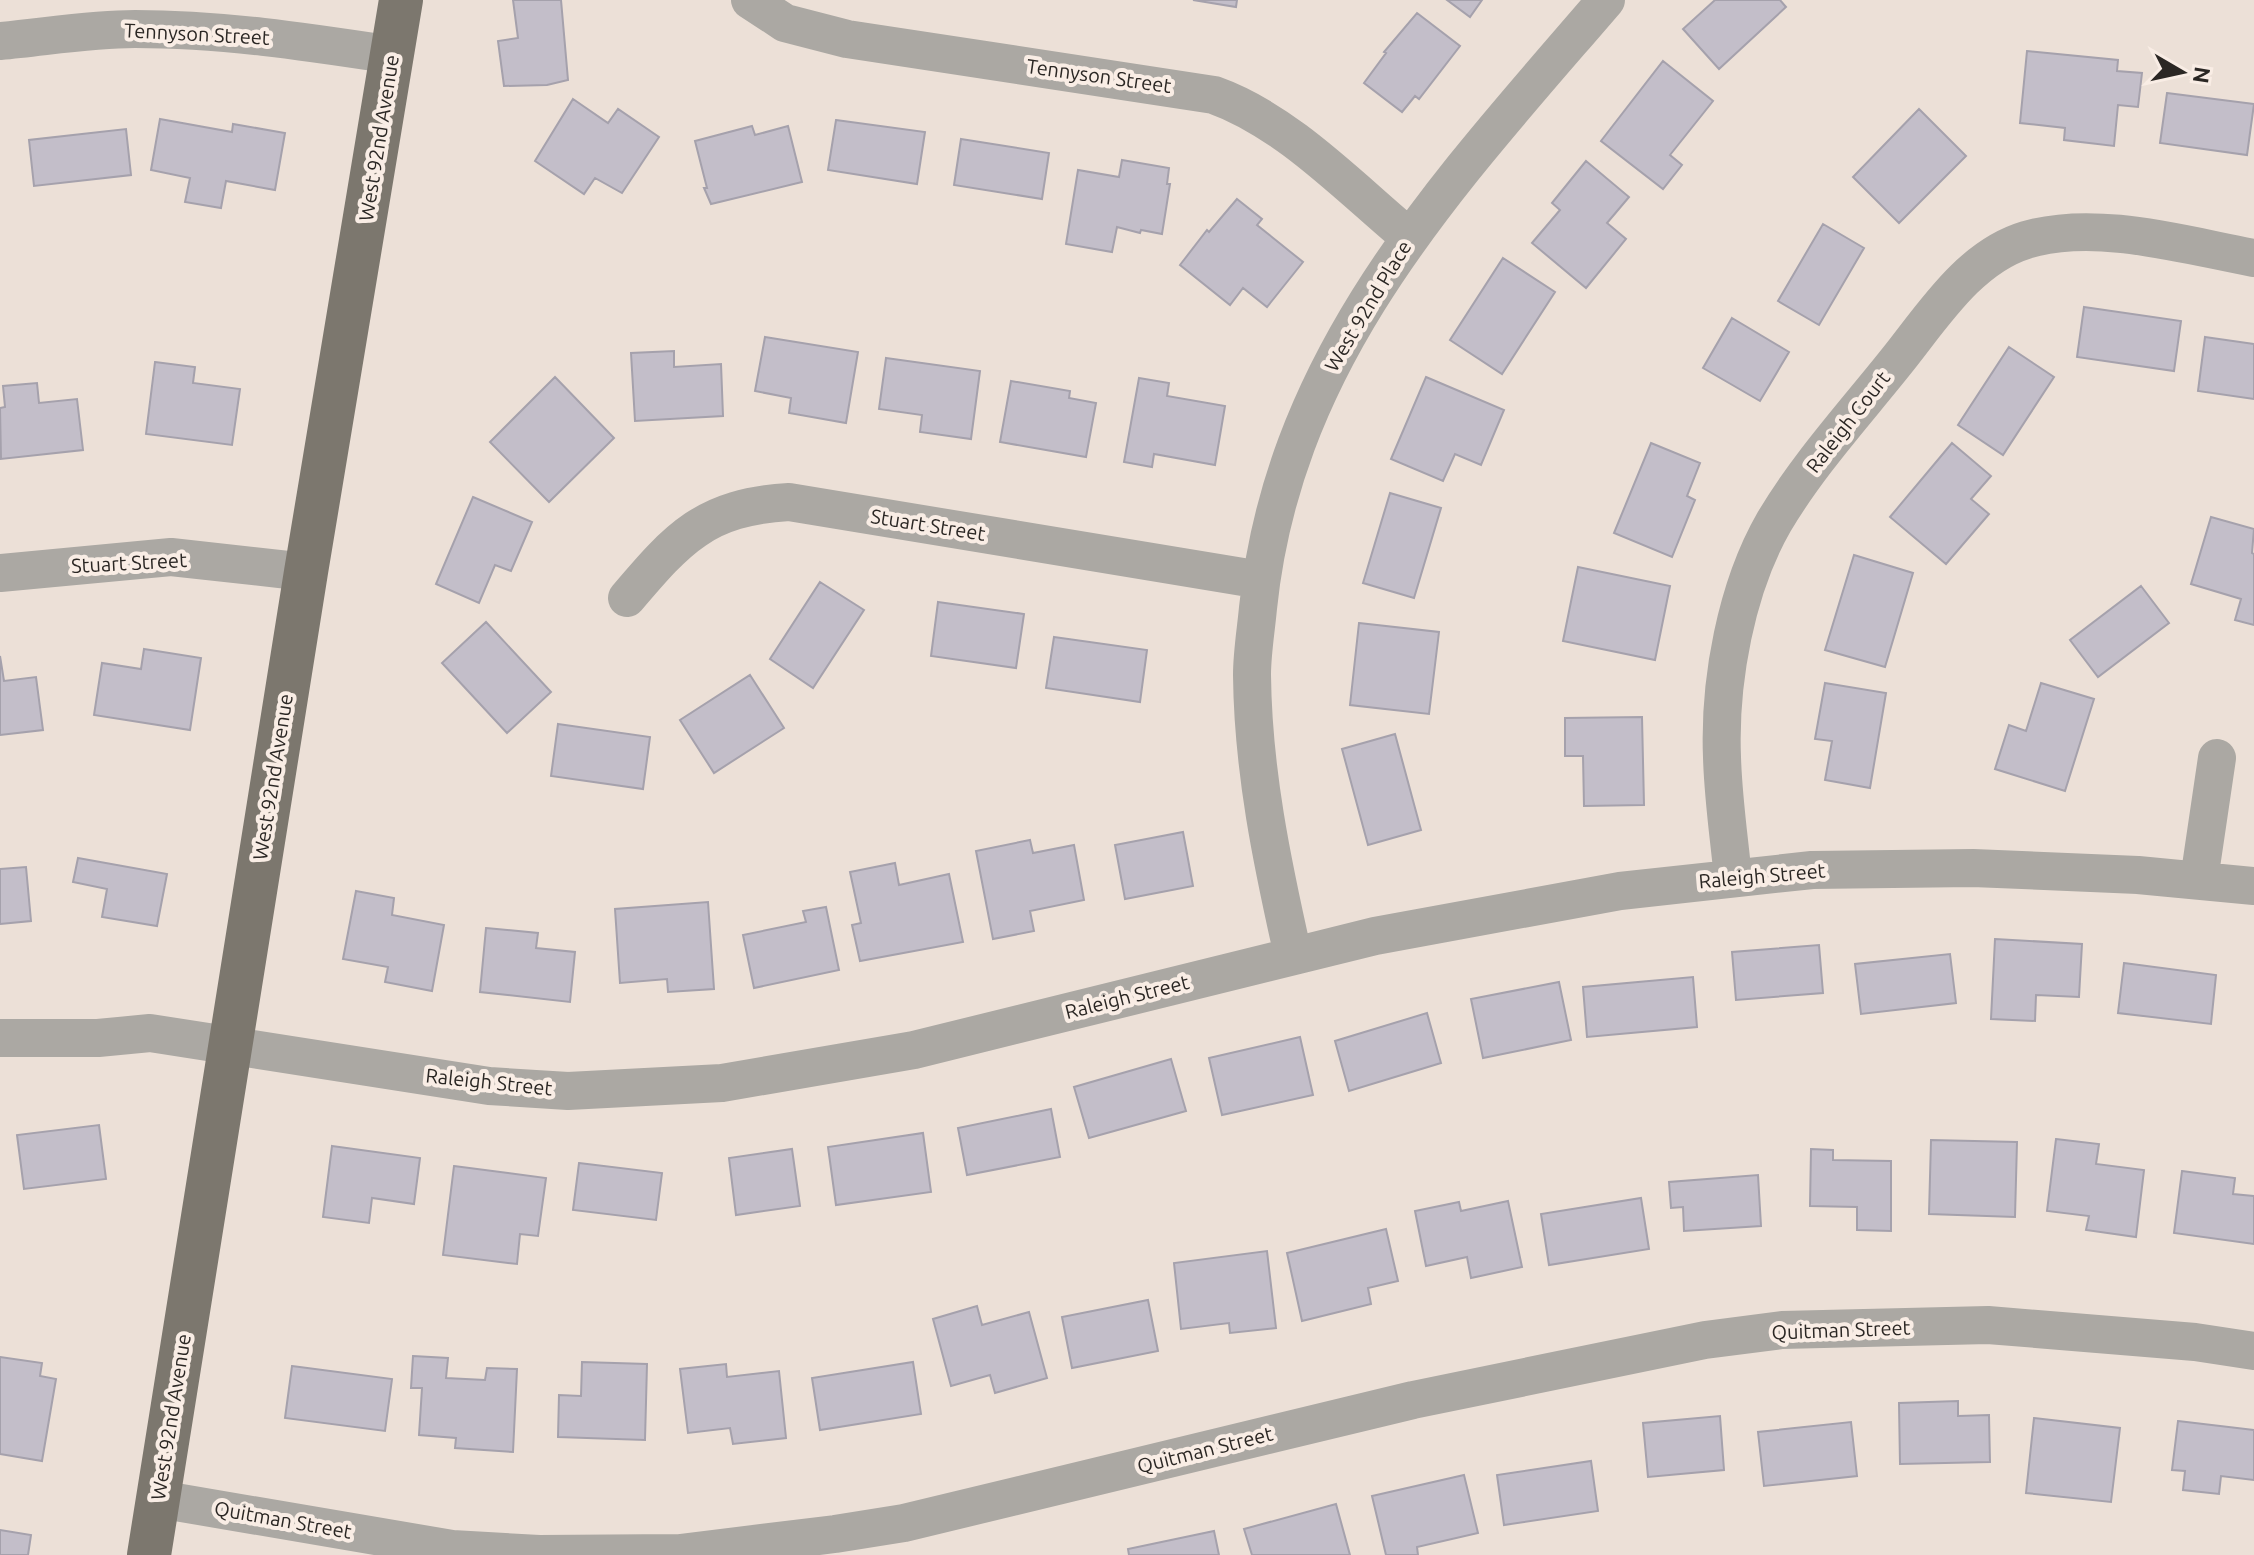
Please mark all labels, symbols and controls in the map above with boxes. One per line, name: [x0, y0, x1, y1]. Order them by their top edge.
street label: Tennyson Street: [124, 18, 271, 49]
north arrow: [2142, 32, 2222, 112]
street label: West 92nd Avenue: [354, 53, 403, 223]
street label: Tennyson Street: [1025, 54, 1173, 97]
text: N: [2189, 65, 2216, 85]
street label: West 92nd Place: [1319, 236, 1416, 375]
street label: Raleigh Court: [1801, 366, 1894, 477]
street label: Stuart Street: [869, 504, 987, 545]
street label: Stuart Street: [70, 548, 188, 577]
street label: West 92nd Avenue: [248, 692, 297, 862]
street label: Raleigh Street: [1698, 858, 1826, 893]
street label: Raleigh Street: [1062, 970, 1191, 1023]
street label: Raleigh Street: [425, 1063, 554, 1100]
street label: Quitman Street: [1771, 1316, 1911, 1343]
street label: West 92nd Avenue: [146, 1332, 195, 1502]
street label: Quitman Street: [1135, 1422, 1275, 1477]
street label: Quitman Street: [213, 1496, 354, 1543]

